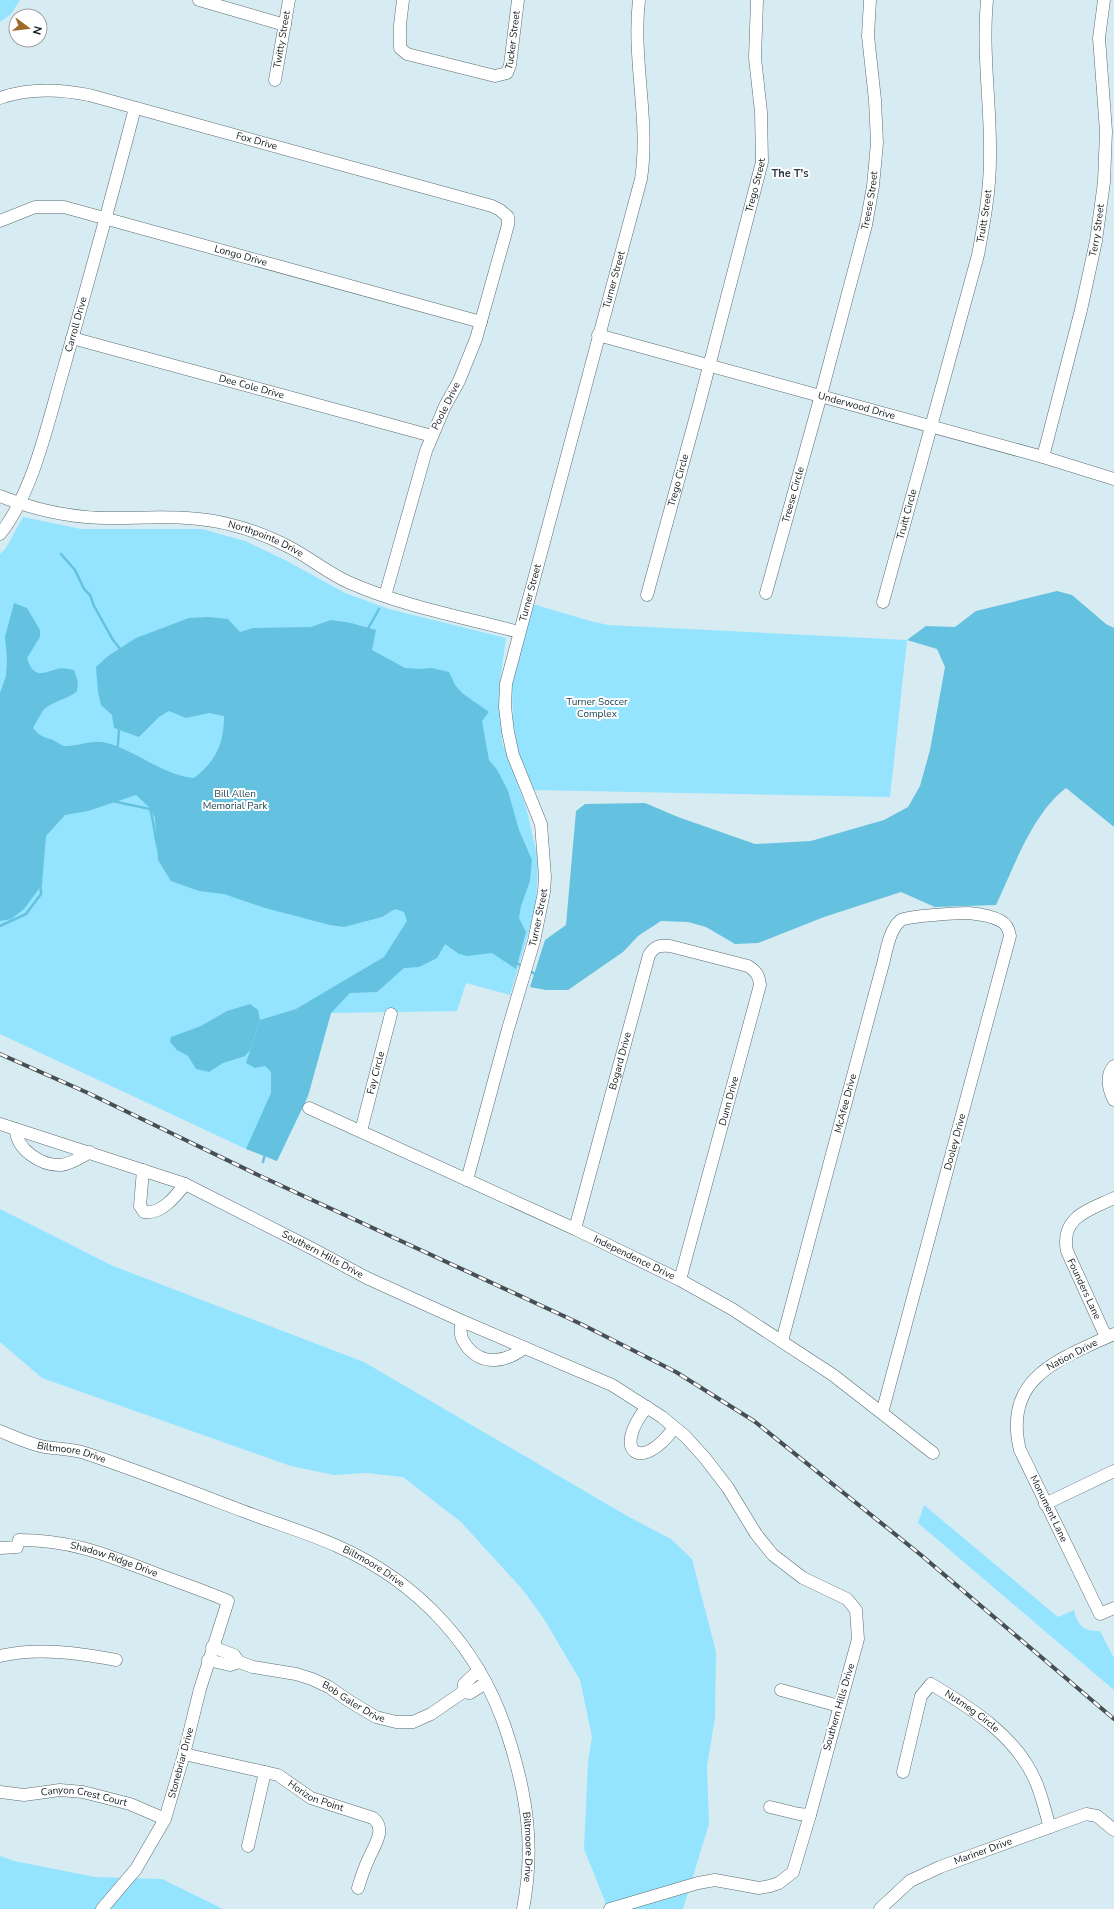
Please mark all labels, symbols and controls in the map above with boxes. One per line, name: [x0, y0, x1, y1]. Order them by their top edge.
north arrow: [8, 8, 48, 48]
street label: Twitty Street: [270, 9, 294, 69]
street label: Tucker Street: [502, 9, 524, 72]
text: N: [29, 25, 45, 36]
street label: Fox Drive: [234, 129, 279, 154]
street label: Trego Street: [742, 158, 769, 214]
district label: The T's: [771, 166, 809, 181]
street label: Treese Street: [858, 170, 881, 232]
street label: Truitt Street: [973, 189, 995, 244]
street label: Terry Street: [1086, 203, 1108, 258]
street label: Longo Drive: [213, 242, 269, 270]
street label: Turner Street: [600, 249, 629, 310]
street label: Carroll Drive: [62, 295, 91, 354]
street label: Dee Cole Drive: [217, 371, 286, 402]
street label: Poole Drive: [428, 380, 464, 432]
street label: Underwood Drive: [816, 389, 897, 423]
street label: Trego Circle: [665, 453, 692, 508]
street label: Treese Circle: [779, 465, 808, 524]
street label: Truitt Circle: [893, 487, 921, 541]
street label: Northpointe Drive: [227, 517, 306, 561]
street label: Turner Street: [516, 562, 545, 623]
park label: Turner Soccer Complex: [566, 695, 628, 721]
park label: Bill Allen Memorial Park: [203, 787, 268, 813]
street label: Turner Street: [526, 888, 551, 948]
street label: Bogard Drive: [606, 1031, 635, 1091]
street label: Fay Circle: [364, 1050, 388, 1096]
street label: McAfee Drive: [831, 1072, 860, 1134]
street label: Dunn Drive: [716, 1075, 742, 1127]
street label: Dooley Drive: [941, 1112, 969, 1172]
street label: Southern Hills Drive: [279, 1227, 366, 1282]
street label: Independence Drive: [591, 1232, 677, 1284]
street label: Founders Lane: [1064, 1256, 1104, 1322]
street label: Nation Drive: [1044, 1336, 1100, 1374]
street label: Biltmoore Drive: [36, 1438, 108, 1467]
street label: Monument Lane: [1026, 1473, 1071, 1545]
street label: Shadow Ridge Drive: [69, 1538, 160, 1581]
street label: Biltmoore Drive: [340, 1543, 408, 1591]
street label: Southern Hills Drive: [820, 1662, 858, 1752]
street label: Bob Galer Drive: [320, 1678, 386, 1726]
street label: Nutmeg Circle: [942, 1687, 1002, 1736]
street label: Stonebriar Drive: [165, 1726, 197, 1800]
street label: Horizon Point: [285, 1777, 346, 1815]
street label: Canyon Crest Court: [40, 1783, 129, 1810]
street label: Biltmoore Drive: [519, 1811, 536, 1883]
street label: Mariner Drive: [952, 1834, 1014, 1868]

